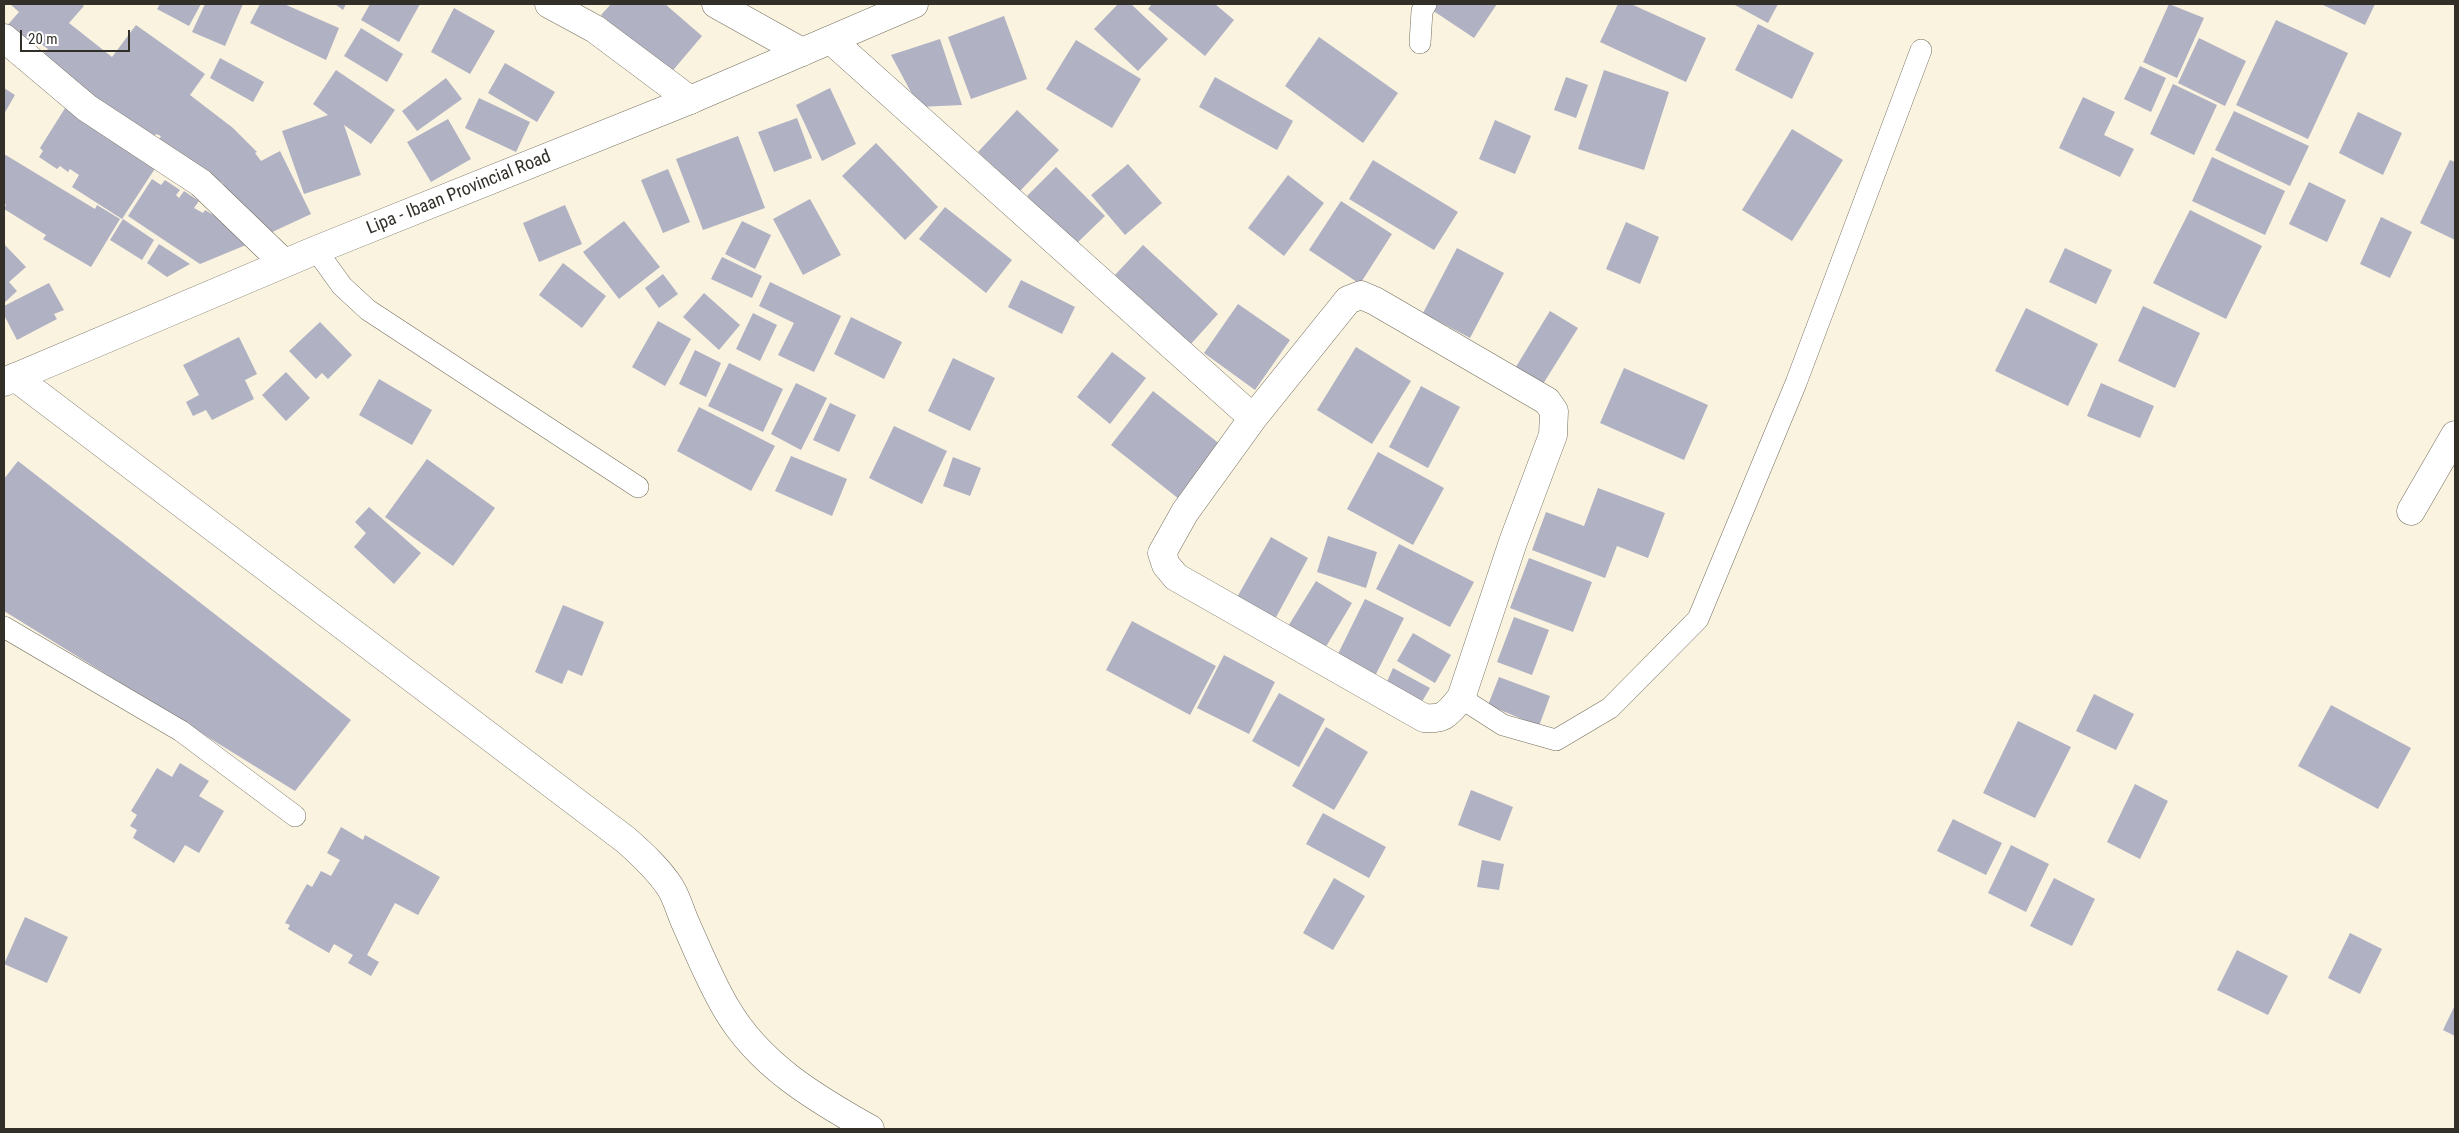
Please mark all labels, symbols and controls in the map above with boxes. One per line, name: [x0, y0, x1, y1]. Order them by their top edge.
scale bar: [22, 20, 132, 52]
text: 20 m: [28, 30, 58, 48]
street label: Lipa - Ibaan Provincial Road: [364, 146, 554, 240]

